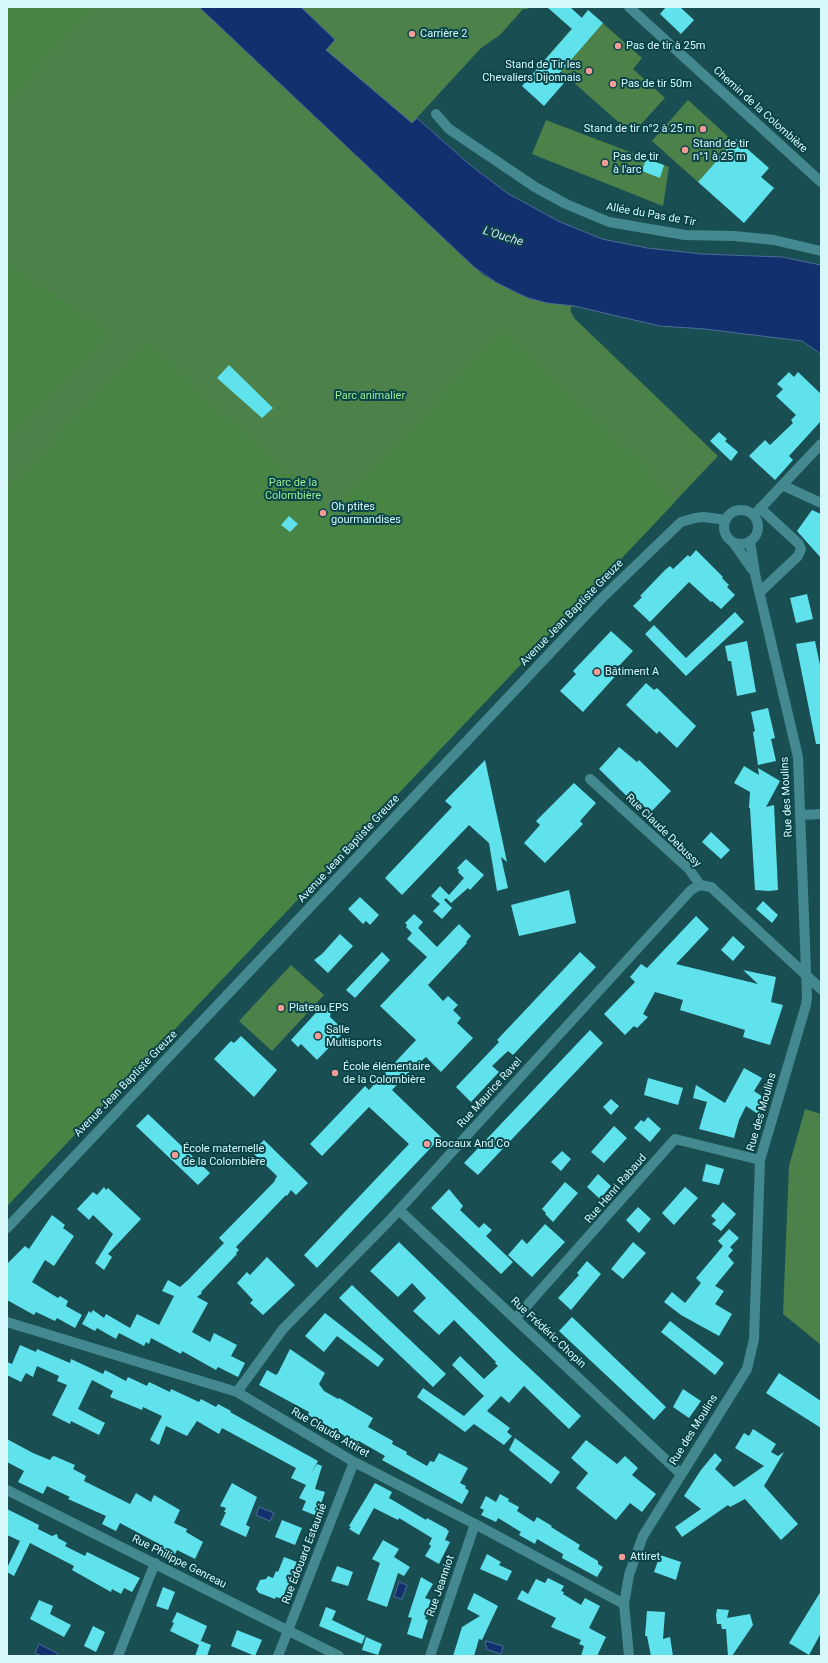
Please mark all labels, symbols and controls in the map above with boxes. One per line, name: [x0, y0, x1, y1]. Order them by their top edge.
place label: Carrière 2: [420, 27, 467, 41]
marker: Carrière 2: [407, 29, 417, 39]
place label: Pas de tir à 25m: [626, 39, 705, 53]
marker: Pas de tir à 25m: [613, 41, 623, 51]
place label: Stand de Tir les Chevaliers Dijonnais: [482, 58, 581, 84]
street label: Chemin de la Colombière: [710, 64, 810, 156]
marker: Stand de Tir les Chevaliers Dijonnais: [584, 66, 594, 76]
place label: Pas de tir 50m: [621, 77, 692, 91]
marker: Pas de tir 50m: [608, 79, 618, 89]
place label: Stand de tir n°2 à 25 m: [584, 122, 695, 136]
marker: Stand de tir n°2 à 25 m: [698, 124, 708, 134]
place label: Stand de tir n°1 à 25 m: [693, 137, 749, 163]
marker: Stand de tir n°1 à 25 m: [680, 145, 690, 155]
place label: Pas de tir à l'arc: [613, 150, 659, 176]
marker: Pas de tir à l'arc: [600, 158, 610, 168]
street label: Allée du Pas de Tir: [605, 201, 697, 229]
water label: L'Ouche: [481, 224, 525, 250]
park label: Parc animalier: [335, 389, 405, 403]
park label: Parc de la Colombière: [265, 476, 321, 502]
place label: Oh ptites gourmandises: [331, 500, 401, 526]
marker: Oh ptites gourmandises: [318, 508, 328, 518]
street label: Avenue Jean Baptiste Greuze: [518, 557, 626, 669]
place label: Bâtiment A: [605, 665, 659, 679]
marker: Bâtiment A: [592, 667, 602, 677]
street label: Rue des Moulins: [778, 756, 796, 838]
street label: Avenue Jean Baptiste Greuze: [296, 792, 402, 906]
street label: Rue Claude Debussy: [622, 792, 704, 870]
place label: Plateau EPS: [289, 1001, 349, 1015]
marker: Plateau EPS: [276, 1003, 286, 1013]
place label: Salle Multisports: [326, 1023, 382, 1049]
street label: Avenue Jean Baptiste Greuze: [72, 1028, 180, 1140]
marker: Salle Multisports: [313, 1031, 323, 1041]
street label: Rue Maurice Ravel: [455, 1055, 525, 1131]
place label: École élémentaire de la Colombière: [343, 1060, 430, 1086]
marker: École élémentaire de la Colombière: [330, 1068, 340, 1078]
street label: Rue des Moulins: [745, 1071, 779, 1153]
place label: Bocaux And Co: [435, 1137, 510, 1151]
marker: Bocaux And Co: [422, 1139, 432, 1149]
place label: École maternelle de la Colombière: [183, 1142, 265, 1168]
marker: École maternelle de la Colombière: [170, 1150, 180, 1160]
street label: Rue Henri Rabaud: [582, 1152, 650, 1226]
street label: Rue Frédéric Chopin: [508, 1295, 588, 1371]
street label: Rue des Moulins: [667, 1392, 721, 1468]
street label: Rue Claude Attiret: [289, 1405, 371, 1461]
street label: Rue Édouard Estaunié: [280, 1502, 330, 1606]
street label: Rue Philippe Genreau: [130, 1532, 228, 1592]
place label: Attiret: [630, 1550, 660, 1564]
marker: Attiret: [617, 1552, 627, 1562]
street label: Rue Jeanniot: [424, 1554, 458, 1618]

